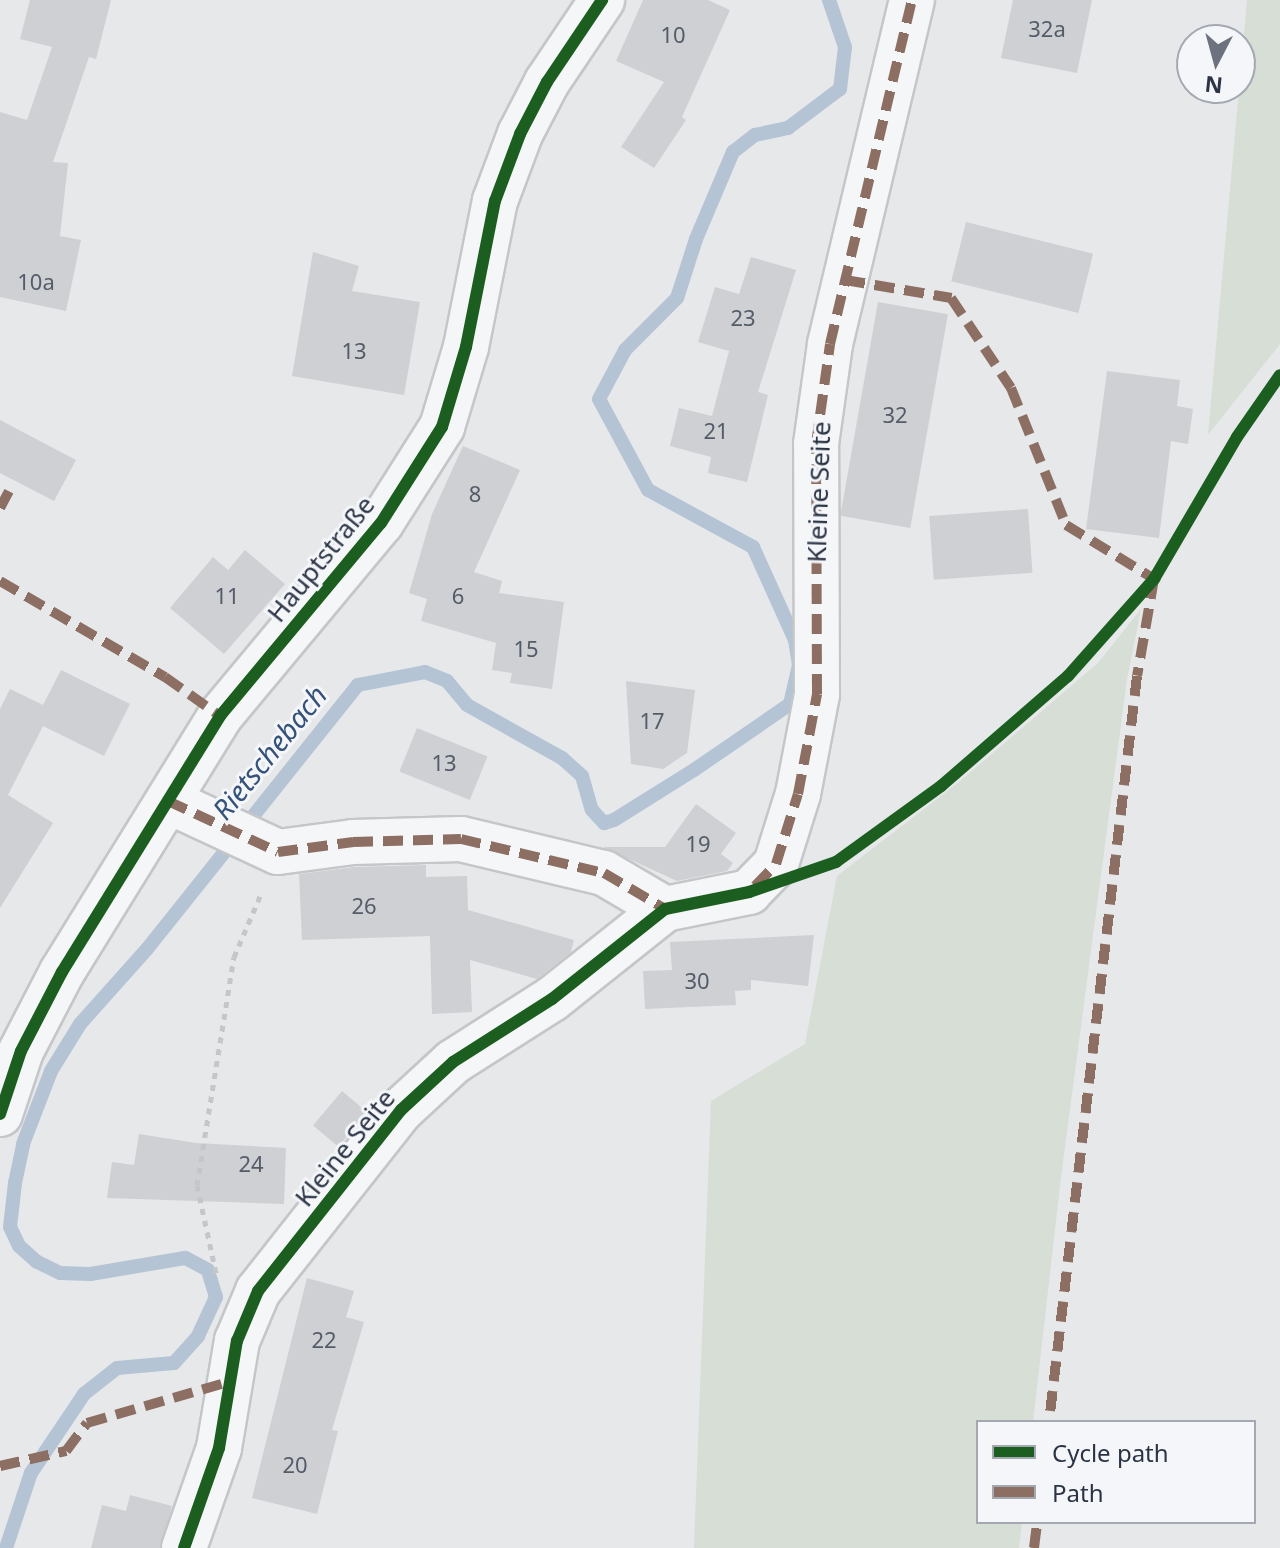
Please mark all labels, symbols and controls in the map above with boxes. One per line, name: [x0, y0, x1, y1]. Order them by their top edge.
house number: 32a: [1028, 16, 1066, 42]
house number: 10: [660, 22, 686, 48]
north arrow: [1176, 24, 1256, 104]
text: N: [1203, 70, 1224, 102]
house number: 10a: [17, 269, 55, 295]
house number: 23: [730, 305, 756, 331]
house number: 13: [341, 338, 367, 364]
house number: 32: [882, 402, 908, 428]
house number: 21: [703, 418, 729, 444]
street label: Kleine Seite: [801, 421, 837, 563]
house number: 8: [469, 481, 481, 507]
street label: Hauptstraße: [261, 490, 381, 628]
house number: 11: [214, 583, 240, 609]
house number: 6: [452, 583, 464, 609]
house number: 15: [513, 636, 539, 662]
water label: Rietschebach: [205, 678, 333, 826]
house number: 17: [639, 708, 665, 734]
house number: 13: [431, 750, 457, 776]
house number: 19: [685, 831, 711, 857]
house number: 26: [351, 893, 377, 919]
house number: 30: [684, 968, 710, 994]
street label: Kleine Seite: [288, 1083, 402, 1213]
house number: 24: [238, 1151, 264, 1177]
house number: 22: [311, 1327, 337, 1353]
legend: [976, 1420, 1256, 1524]
text: Cycle path: [1052, 1436, 1169, 1469]
house number: 20: [282, 1452, 308, 1478]
text: Path: [1052, 1476, 1103, 1509]

